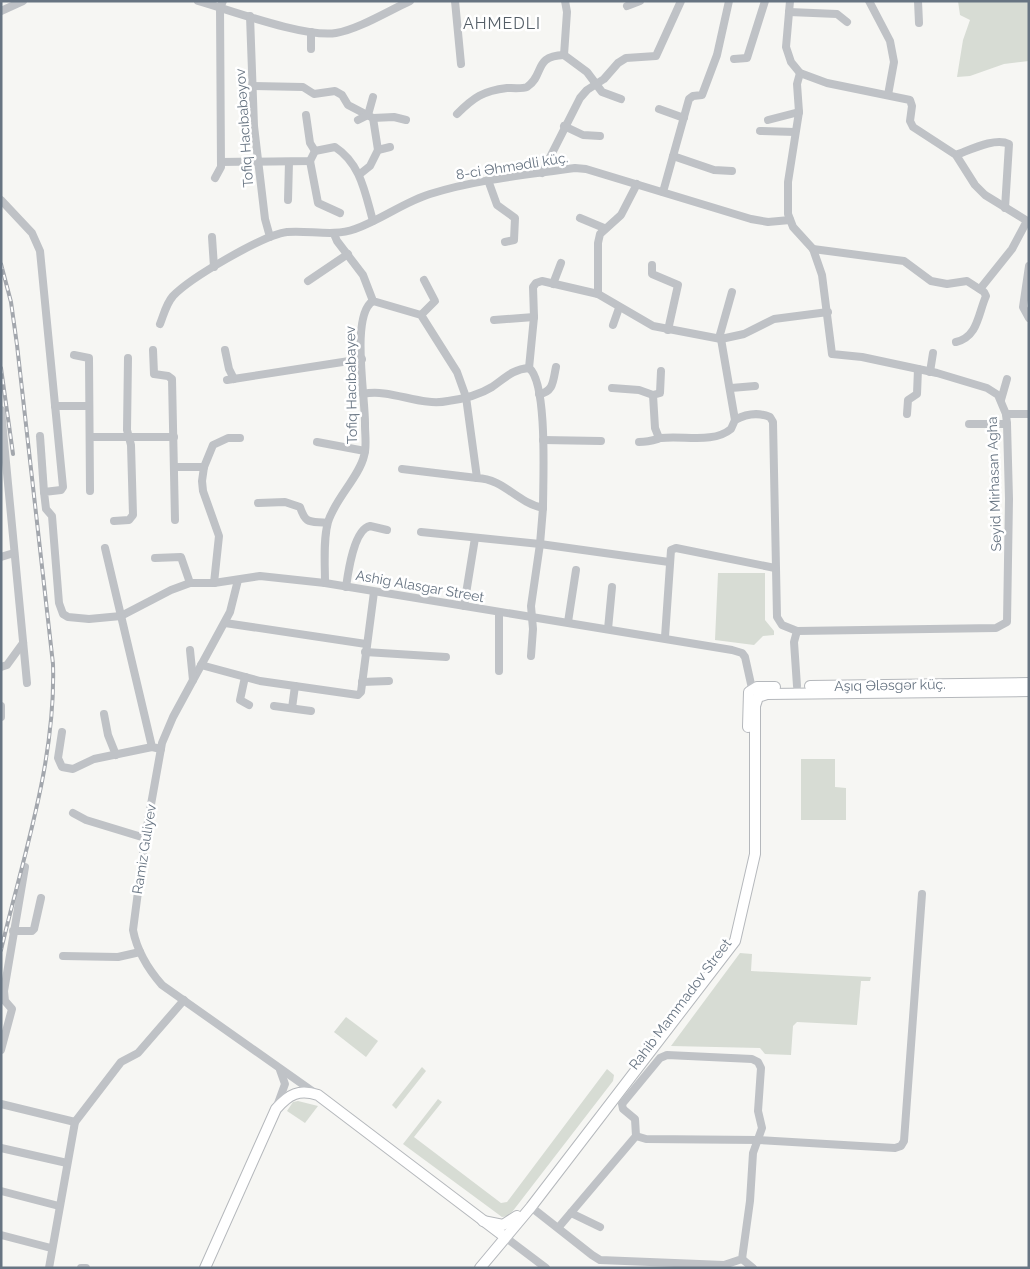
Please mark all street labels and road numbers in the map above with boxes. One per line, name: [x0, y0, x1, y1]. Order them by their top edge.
street label: Tofiq Hacıbabəyov: [232, 68, 256, 188]
street label: 8-ci Əhmədli küç.: [455, 149, 569, 183]
street label: Tofiq Hacıbabayev: [342, 325, 360, 444]
street label: Seyid Mirhasan Agha: [984, 416, 1004, 552]
street label: Ashig Alasgar Street: [355, 567, 486, 605]
street label: Aşıq Ələsgər küç.: [834, 676, 946, 694]
street label: Ramiz Guliyev: [129, 802, 159, 895]
street label: Rahib Mammadov Street: [626, 935, 735, 1073]

